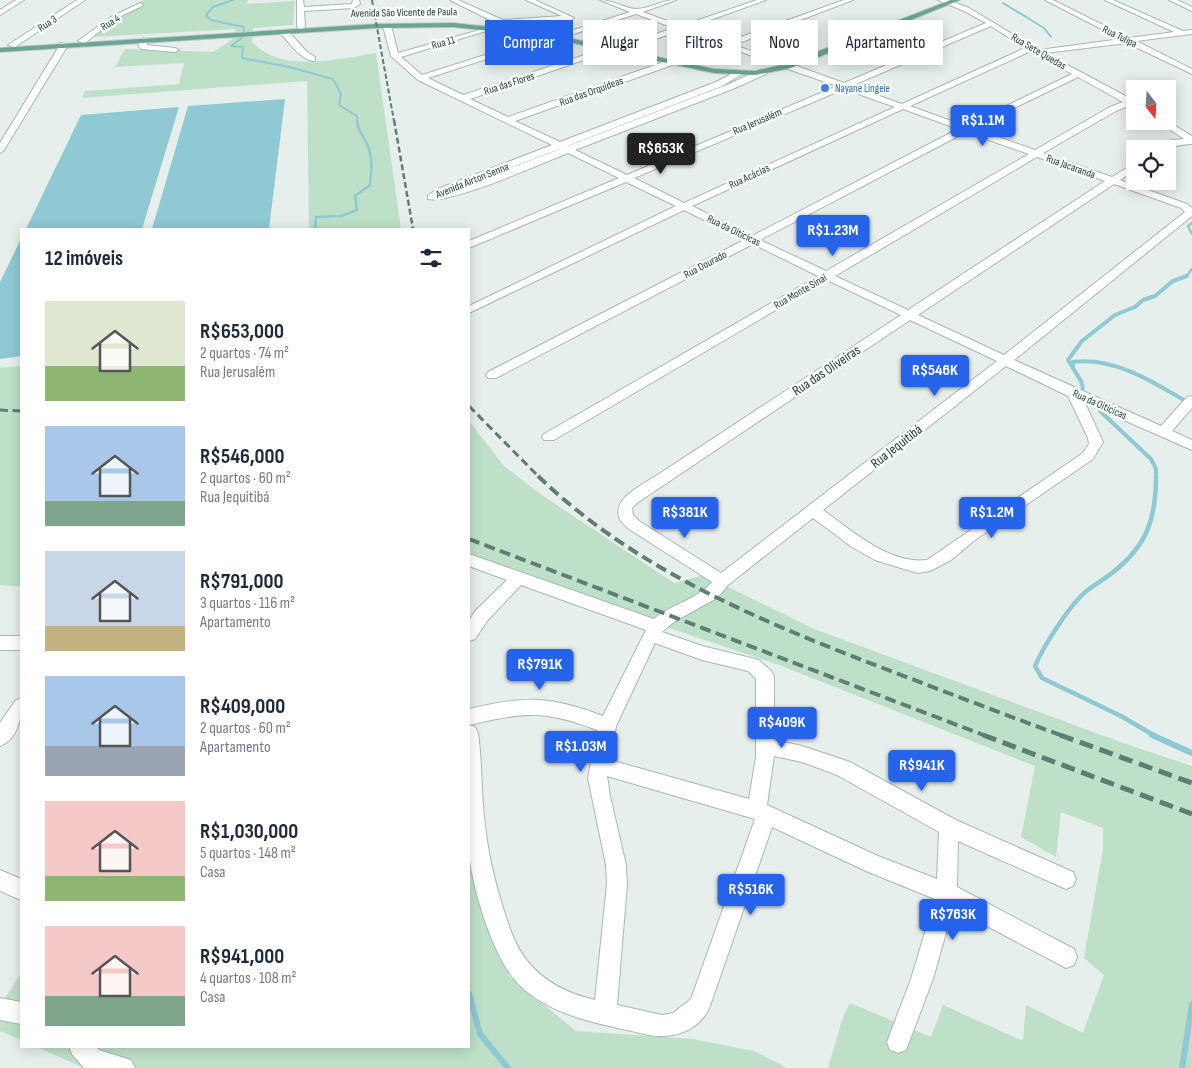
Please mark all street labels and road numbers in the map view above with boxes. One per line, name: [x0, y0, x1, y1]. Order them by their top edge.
street label: Avenida São Vicente de Paula: [350, 5, 457, 20]
street label: Rua 4: [98, 11, 123, 33]
street label: Rua 3: [35, 12, 60, 34]
street label: Rua Tulipa: [1100, 22, 1139, 50]
street label: Rua Sete Quedas: [1009, 30, 1069, 72]
street label: Rua 11: [430, 33, 456, 52]
street label: Rua das Flores: [482, 69, 536, 98]
street label: Rua das Orquídeas: [557, 74, 625, 109]
street label: Rua Jerusalém: [731, 105, 784, 138]
street label: Rua Jacaranda: [1044, 152, 1097, 181]
street label: Avenida Airton Senna: [433, 160, 511, 201]
street label: Rua Acácias: [727, 161, 772, 192]
street label: Rua da Oiticicas: [705, 212, 763, 249]
street label: Rua Dourado: [682, 248, 729, 281]
street label: Rua Monte Sinai: [772, 271, 829, 312]
street label: Rua das Oliveiras: [789, 341, 864, 399]
street label: Rua da Oiticicas: [1071, 387, 1129, 422]
street label: Rua Jequitibá: [867, 421, 925, 472]

